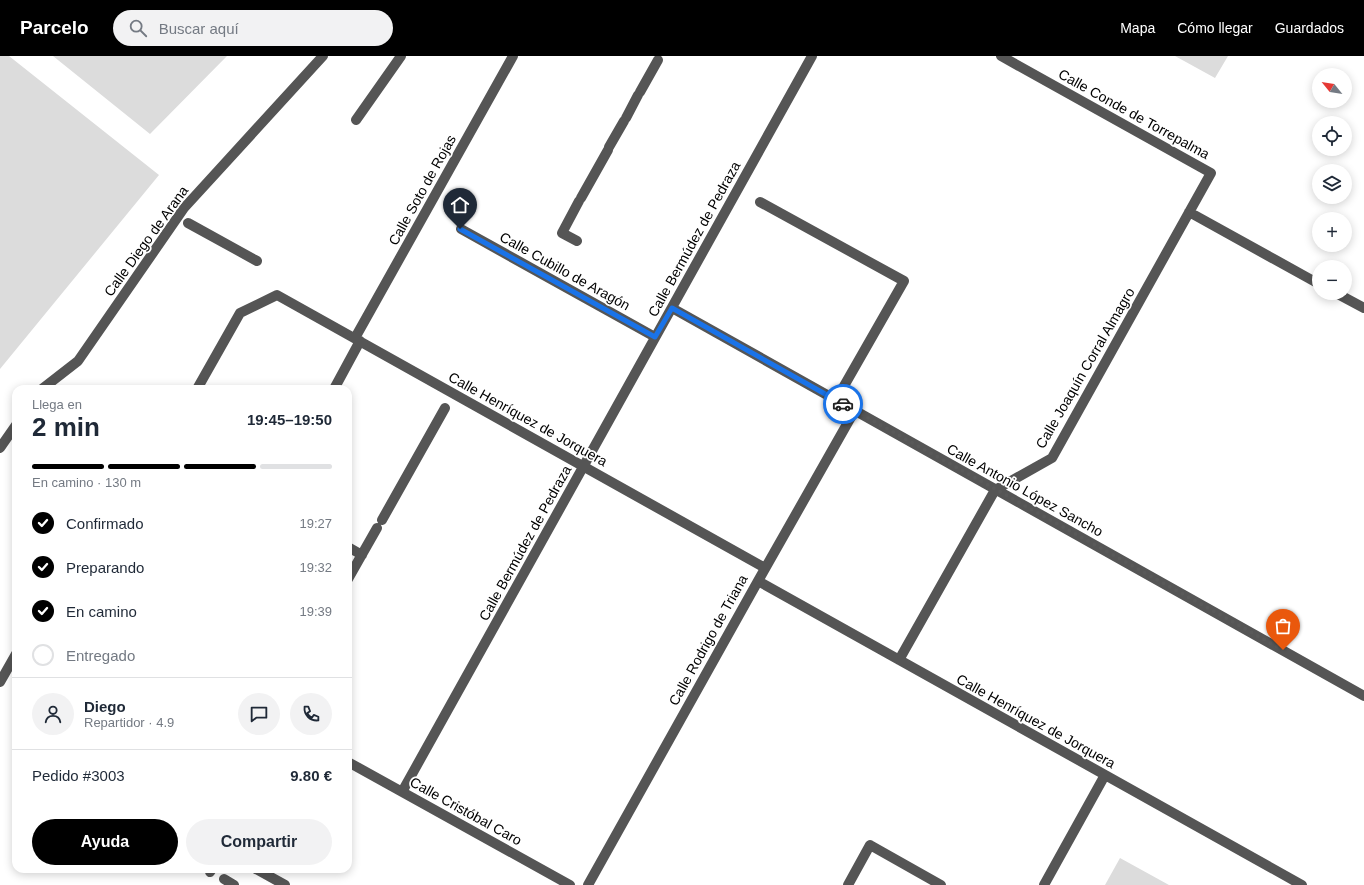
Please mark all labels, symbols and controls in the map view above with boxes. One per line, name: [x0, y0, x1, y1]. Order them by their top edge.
search box: [113, 10, 393, 46]
text: Parcelo: [20, 17, 89, 38]
icon: search: [127, 17, 149, 39]
text: Buscar aquí: [159, 20, 239, 37]
text: Mapa: [1120, 20, 1155, 36]
text: Cómo llegar: [1177, 20, 1253, 36]
text: Guardados: [1275, 20, 1344, 36]
street label: Calle Conde de Torrepalma: [1056, 66, 1212, 162]
north arrow: [1312, 68, 1352, 108]
map controls: [1312, 68, 1352, 300]
button: locate: [1312, 116, 1352, 156]
street label: Calle Soto de Rojas: [385, 132, 459, 248]
street label: Calle Bermúdez de Pedraza: [645, 158, 744, 319]
button: layers: [1312, 164, 1352, 204]
street label: Calle Diego de Arana: [101, 183, 191, 299]
pin: [443, 188, 477, 229]
icon: home: [449, 194, 471, 216]
button: +: [1312, 212, 1352, 252]
street label: Calle Cubillo de Aragón: [497, 229, 633, 313]
button: −: [1312, 260, 1352, 300]
street label: Calle Joaquín Corral Almagro: [1032, 285, 1138, 451]
street label: Calle Henríquez de Jorquera: [446, 369, 610, 469]
courier: [823, 384, 863, 424]
icon: car: [832, 393, 854, 415]
text: Llega en: [32, 397, 82, 412]
text: 19:45–19:50: [247, 411, 332, 428]
text: 2 min: [32, 412, 100, 442]
street label: Calle Antonio López Sancho: [944, 440, 1106, 540]
street label: Calle Bermúdez de Pedraza: [476, 462, 575, 623]
text: En camino · 130 m: [32, 475, 141, 490]
icon: check: [32, 512, 54, 534]
text: Confirmado: [66, 515, 144, 532]
text: 19:27: [299, 516, 332, 531]
icon: check: [32, 556, 54, 578]
text: Preparando: [66, 559, 144, 576]
text: 19:32: [299, 560, 332, 575]
street label: Calle Rodrigo de Triana: [665, 572, 751, 708]
icon: check: [32, 600, 54, 622]
text: En camino: [66, 603, 137, 620]
text: 19:39: [299, 604, 332, 619]
pin: [1266, 609, 1300, 650]
icon: bag: [1272, 615, 1294, 637]
text: Entregado: [66, 647, 135, 664]
street label: Calle Henríquez de Jorquera: [954, 671, 1118, 771]
button: person: [32, 693, 74, 735]
button: chat: [238, 693, 280, 735]
button: phone: [290, 693, 332, 735]
text: Diego: [84, 698, 126, 715]
text: Repartidor · 4.9: [84, 715, 174, 730]
text: Pedido #3003: [32, 767, 125, 784]
text: 9.80 €: [290, 767, 332, 784]
street label: Calle Cristóbal Caro: [407, 774, 525, 848]
button: Ayuda: [32, 819, 178, 865]
button: Compartir: [186, 819, 332, 865]

